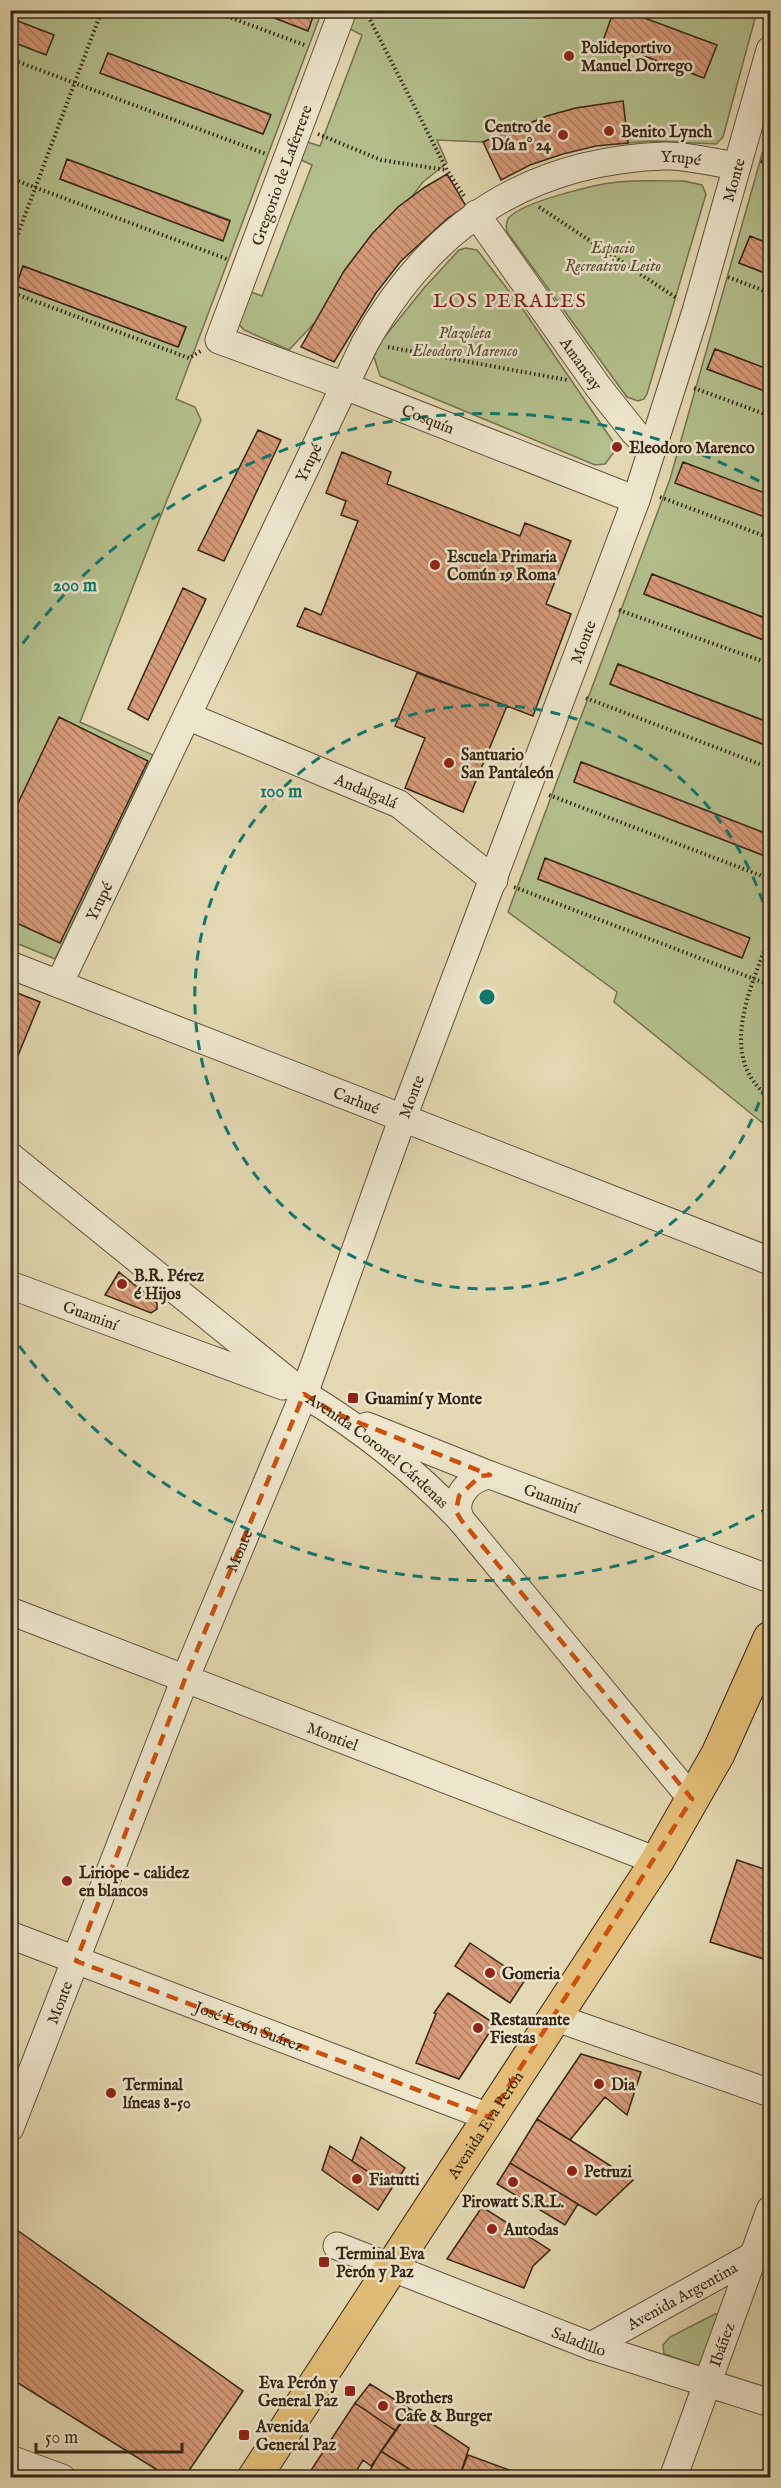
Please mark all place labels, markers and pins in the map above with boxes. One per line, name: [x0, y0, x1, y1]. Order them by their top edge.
place label: Polideportivo Manuel Dorrego: [581, 39, 693, 77]
marker: Polideportivo Manuel Dorrego: [562, 49, 576, 63]
place label: Centro de Día n° 24: [484, 118, 552, 156]
place label: Benito Lynch: [621, 123, 713, 143]
marker: Benito Lynch: [602, 124, 616, 138]
marker: Centro de Día n° 24: [556, 128, 570, 142]
place label: Eleodoro Marenco: [629, 439, 755, 459]
marker: Eleodoro Marenco: [610, 440, 624, 454]
place label: Escuela Primaria Común 19 Roma: [447, 548, 558, 586]
marker: Escuela Primaria Común 19 Roma: [428, 558, 442, 572]
place label: Santuario San Pantaleón: [461, 746, 554, 784]
marker: Santuario San Pantaleón: [442, 756, 456, 770]
centre of rings: [477, 987, 497, 1007]
place label: B.R. Pérez é Hijos: [134, 1267, 205, 1305]
marker: B.R. Pérez é Hijos: [115, 1277, 129, 1291]
place label: Guaminí y Monte: [365, 1390, 483, 1410]
marker: Guaminí y Monte: [346, 1391, 360, 1405]
place label: Liriope - calidez en blancos: [79, 1864, 190, 1902]
marker: Liriope - calidez en blancos: [60, 1874, 74, 1888]
place label: Gomeria: [502, 1965, 561, 1985]
marker: Gomeria: [483, 1966, 497, 1980]
place label: Restaurante Fiestas: [490, 2011, 571, 2049]
marker: Restaurante Fiestas: [471, 2021, 485, 2035]
place label: Terminal líneas 8-50: [122, 2076, 191, 2114]
place label: Dia: [611, 2076, 636, 2096]
marker: Dia: [592, 2077, 606, 2091]
marker: Terminal líneas 8-50: [104, 2086, 118, 2100]
place label: Petruzi: [584, 2163, 632, 2183]
marker: Petruzi: [565, 2164, 579, 2178]
place label: Fiatutti: [369, 2171, 420, 2191]
marker: Fiatutti: [350, 2172, 364, 2186]
marker: Pirowatt S.R.L.: [506, 2175, 520, 2189]
place label: Pirowatt S.R.L.: [462, 2193, 564, 2213]
place label: Autodas: [503, 2221, 559, 2241]
marker: Autodas: [485, 2222, 499, 2236]
place label: Terminal Eva Perón y Paz: [335, 2245, 425, 2283]
marker: Terminal Eva Perón y Paz: [317, 2255, 331, 2269]
place label: Eva Perón y General Paz: [258, 2374, 339, 2412]
marker: Eva Perón y General Paz: [343, 2384, 357, 2398]
place label: Brothers Cafe & Burger: [395, 2389, 492, 2427]
marker: Brothers Cafe & Burger: [376, 2399, 390, 2413]
place label: Avenida General Paz: [255, 2418, 337, 2456]
marker: Avenida General Paz: [237, 2428, 251, 2442]

